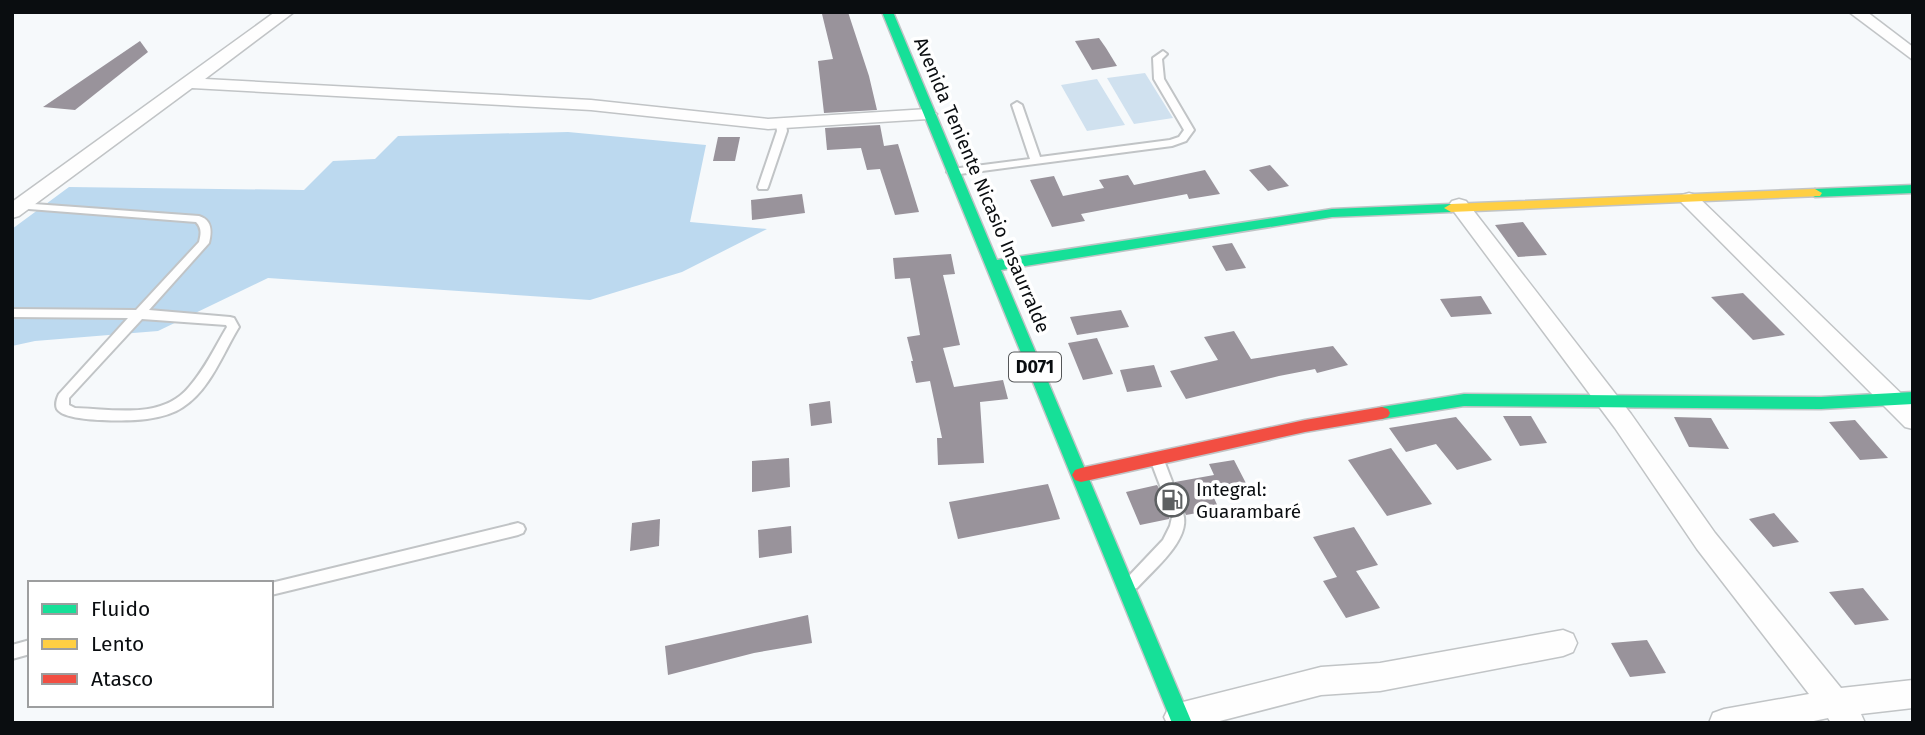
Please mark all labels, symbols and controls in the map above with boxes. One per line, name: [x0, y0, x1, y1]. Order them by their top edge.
street label: Avenida Teniente Nicasio Insaurralde: [909, 34, 1055, 336]
road number: D071: [1009, 352, 1061, 382]
place label: Integral: Guarambaré: [1196, 478, 1301, 523]
fuel station icon: Integral: Guarambaré: [1153, 481, 1191, 519]
legend: [28, 581, 273, 707]
text: Fluido: [91, 596, 150, 622]
text: Lento: [91, 631, 144, 657]
text: Atasco: [91, 666, 153, 692]

